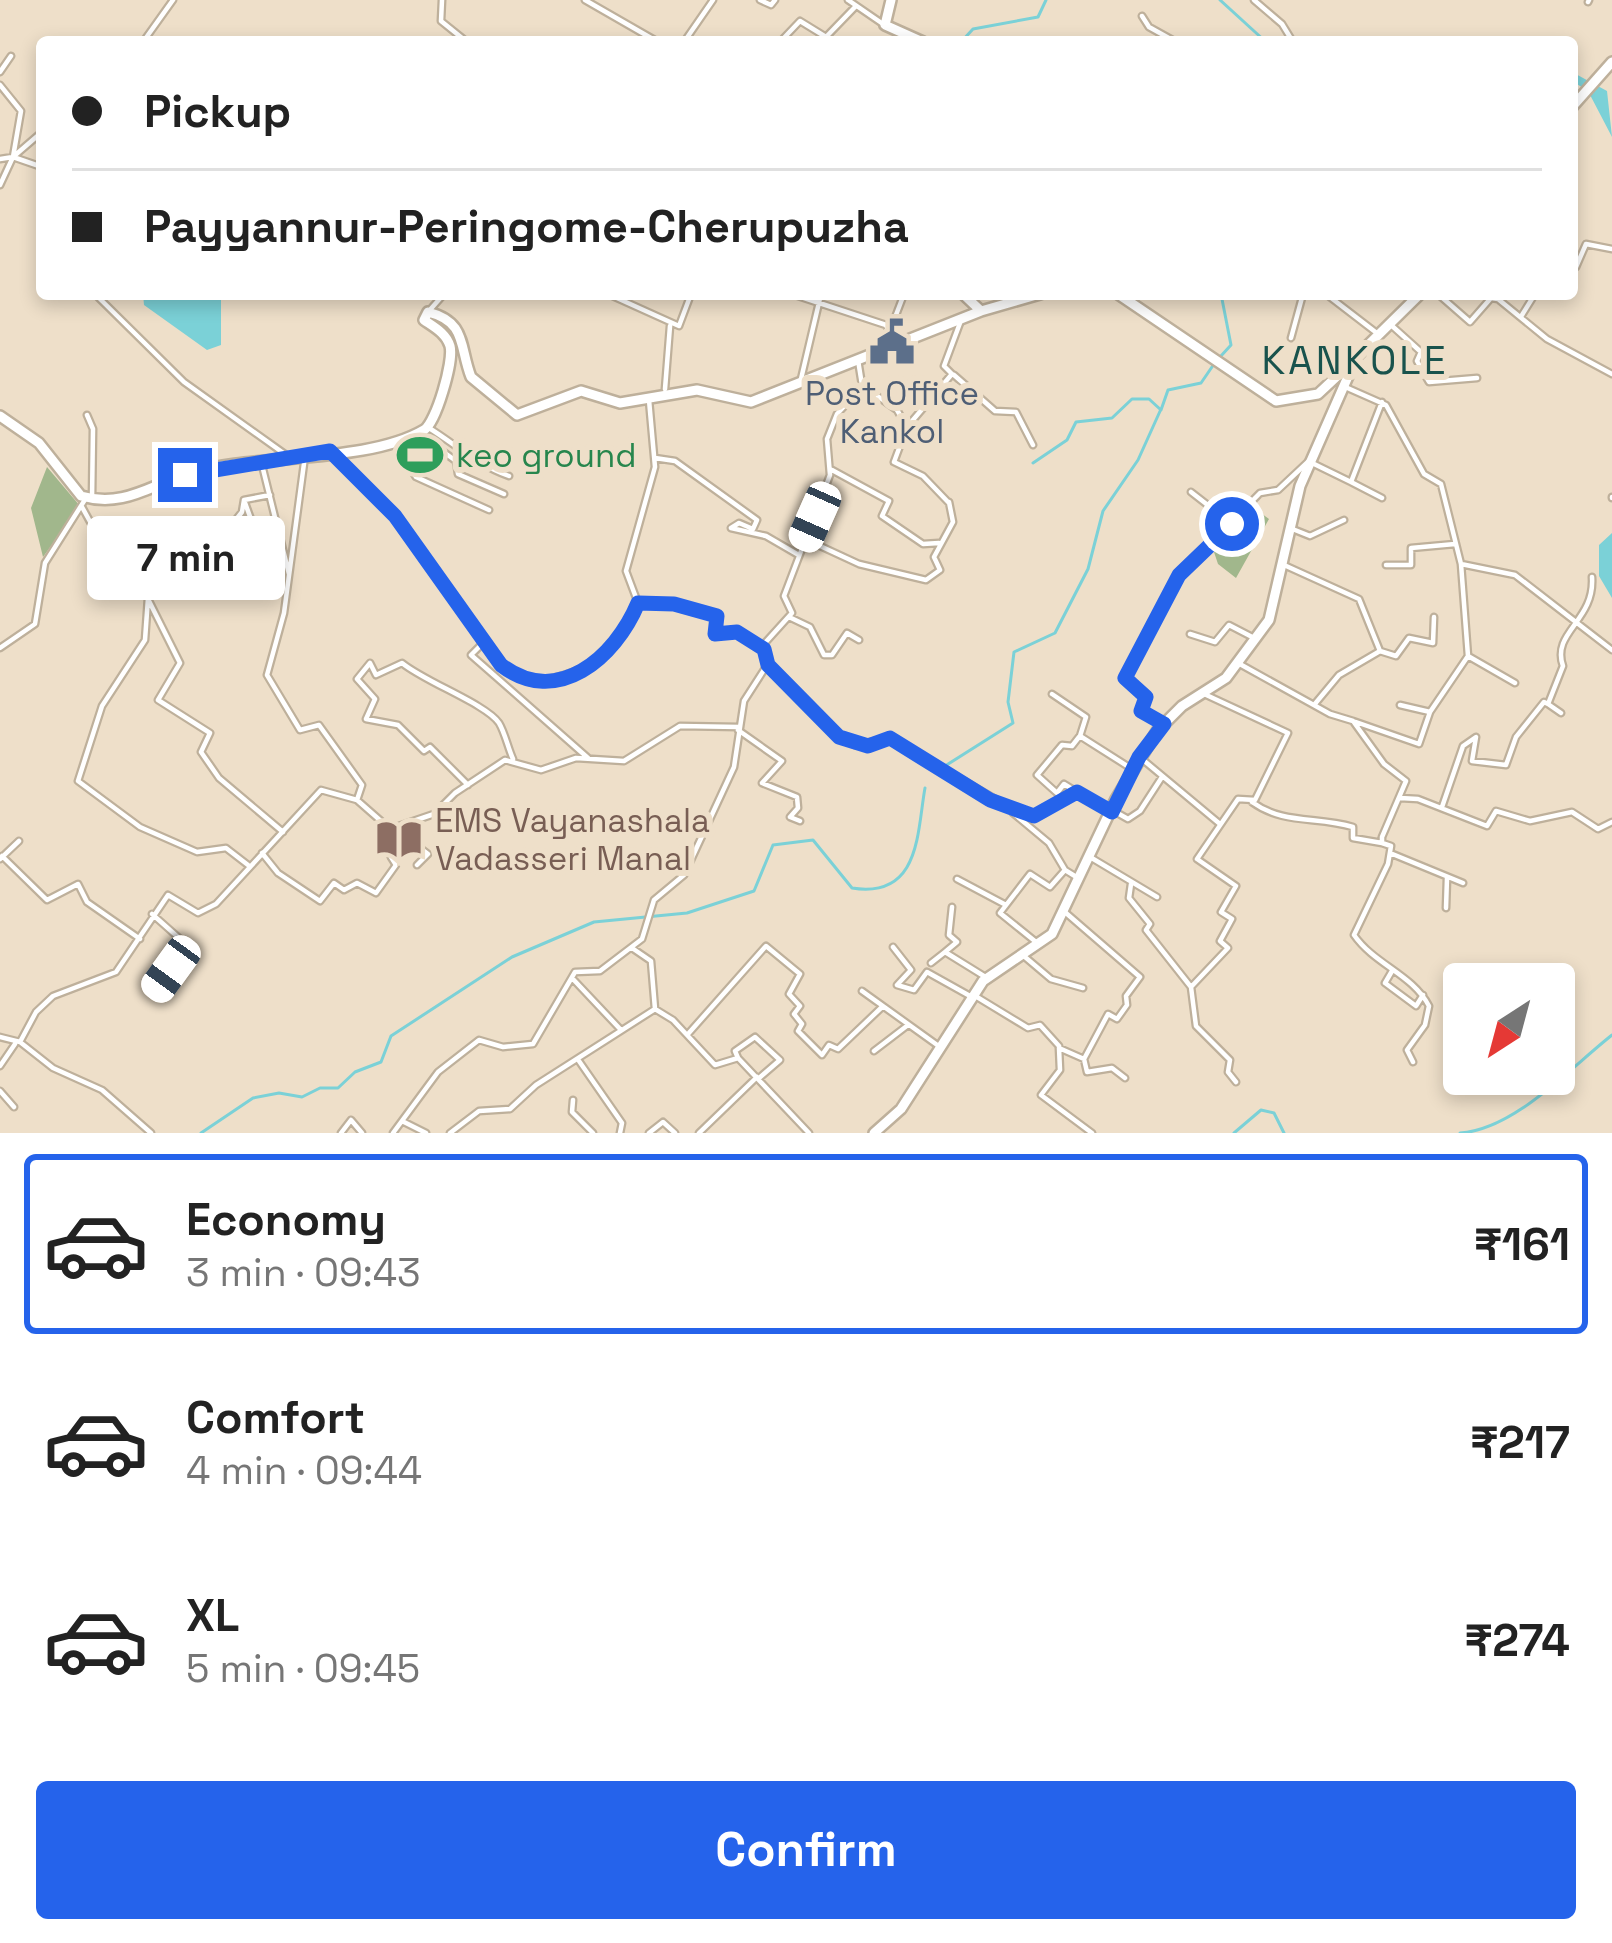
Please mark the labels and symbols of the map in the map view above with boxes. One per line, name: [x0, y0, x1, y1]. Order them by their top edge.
public building icon: Post Office Kankol: [867, 317, 917, 367]
district label: KANKOLE: [1261, 336, 1449, 385]
place label: Post Office Kankol: [805, 373, 979, 453]
sports icon: keo ground: [395, 430, 445, 480]
place label: keo ground: [456, 435, 636, 477]
route end: [158, 448, 212, 502]
car: [784, 477, 846, 557]
route start: [1205, 497, 1259, 551]
callout: 7 min: [86, 517, 284, 601]
place label: EMS Vayanashala Vadasseri Manal: [435, 800, 710, 880]
library icon: EMS Vayanashala Vadasseri Manal: [374, 814, 424, 864]
car: [135, 929, 207, 1009]
north arrow: [1443, 963, 1575, 1095]

